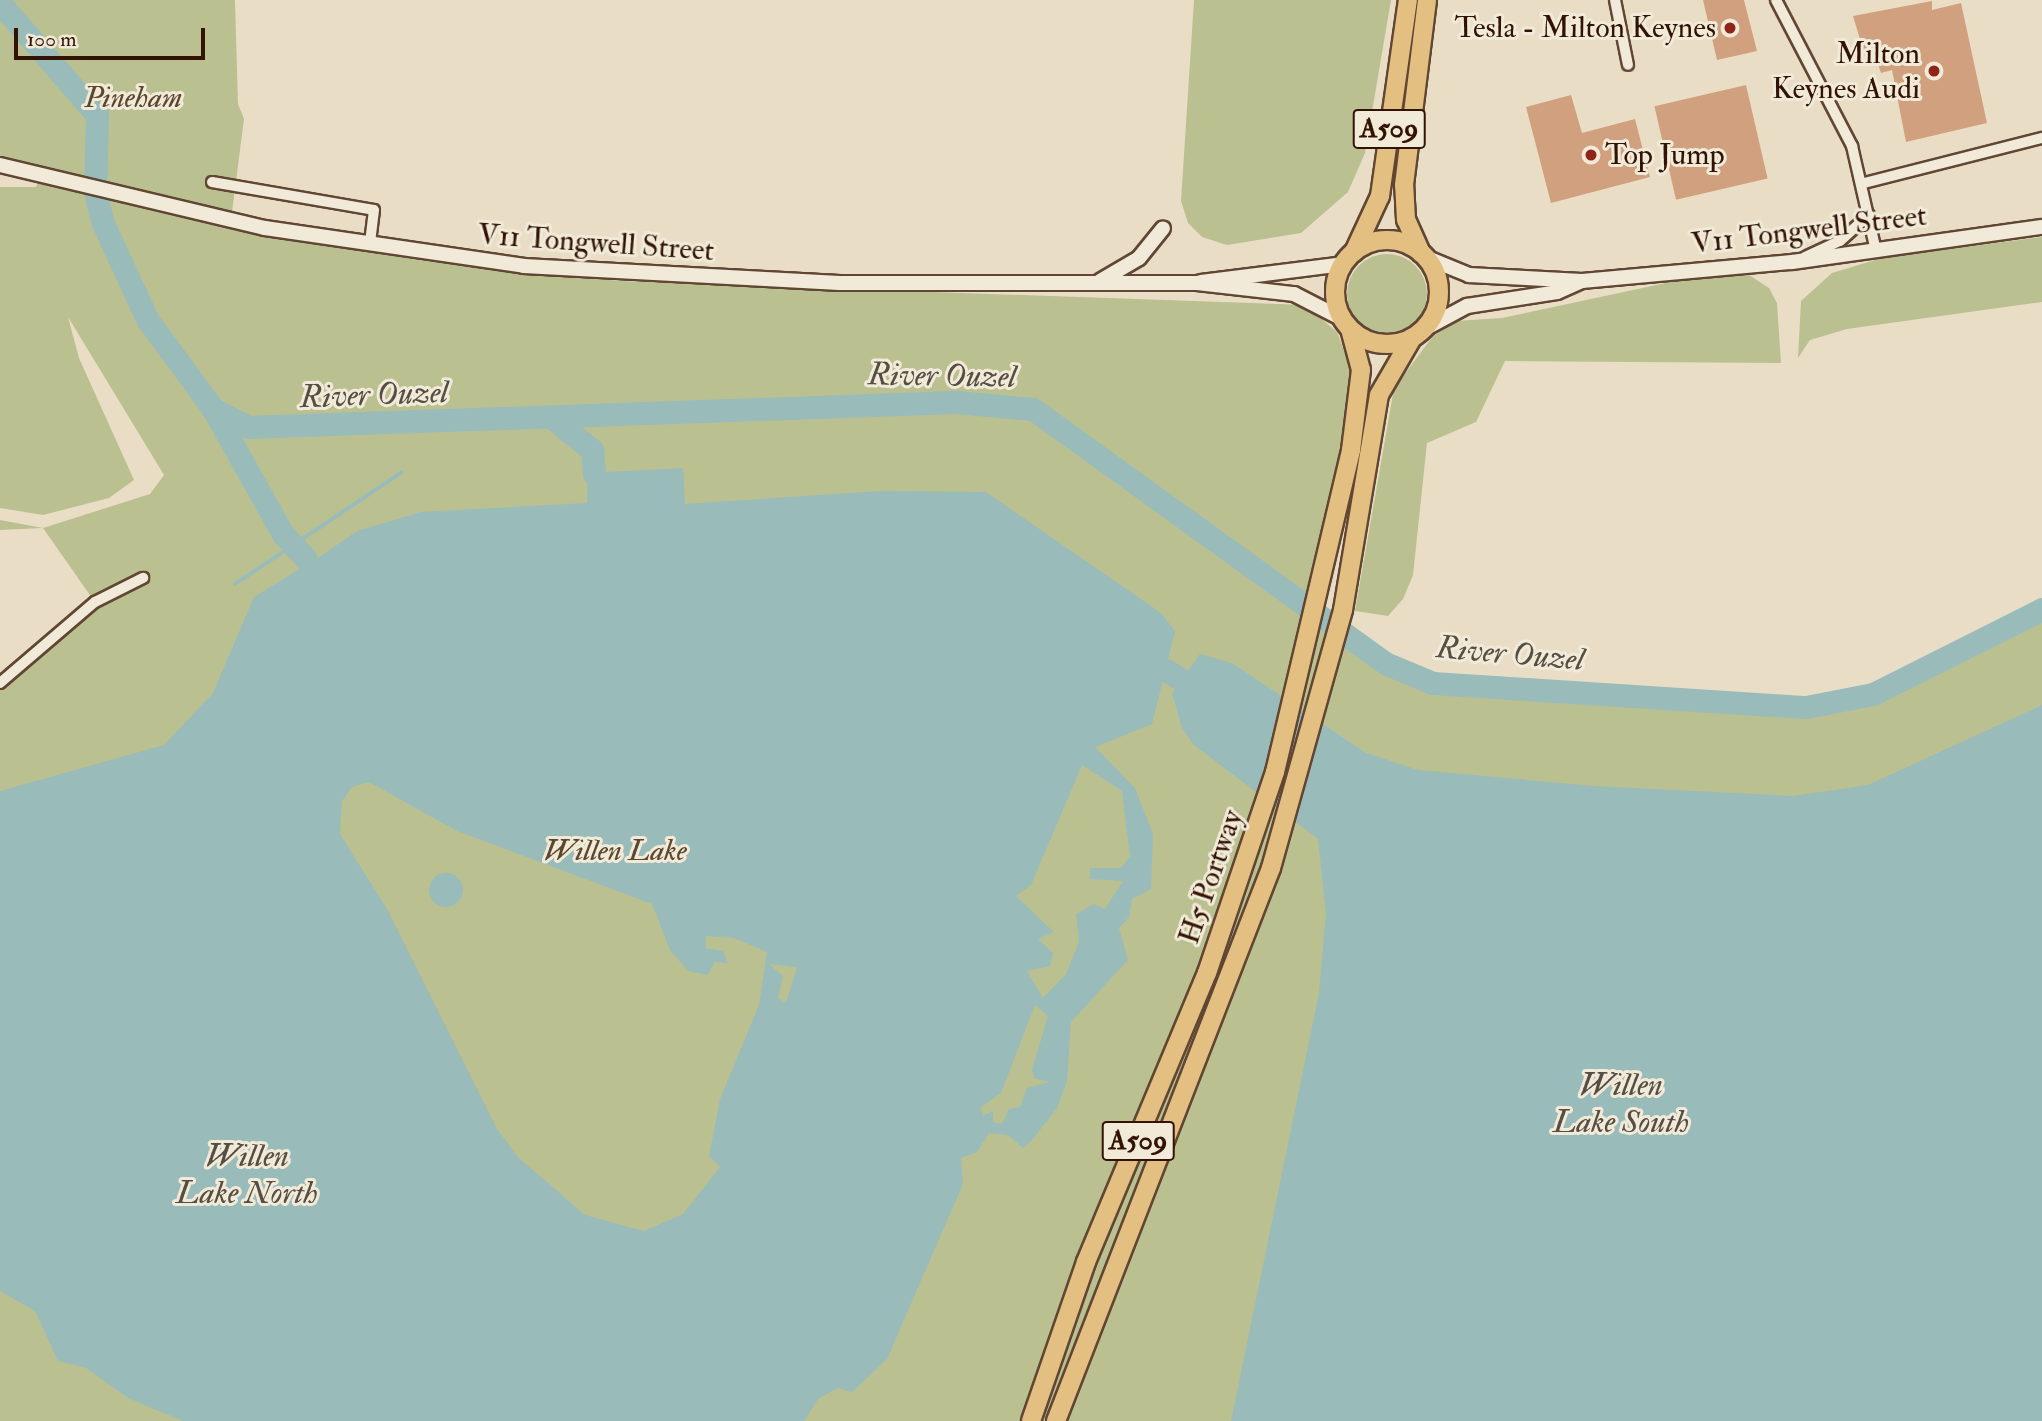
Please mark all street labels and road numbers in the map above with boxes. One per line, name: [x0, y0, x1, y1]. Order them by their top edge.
road number: A509: [1352, 104, 1426, 154]
street label: V11 Tongwell Street: [1689, 198, 1929, 262]
street label: V11 Tongwell Street: [477, 217, 715, 269]
street label: H5 Portway: [1171, 805, 1251, 949]
road number: A509: [1101, 1116, 1175, 1166]

